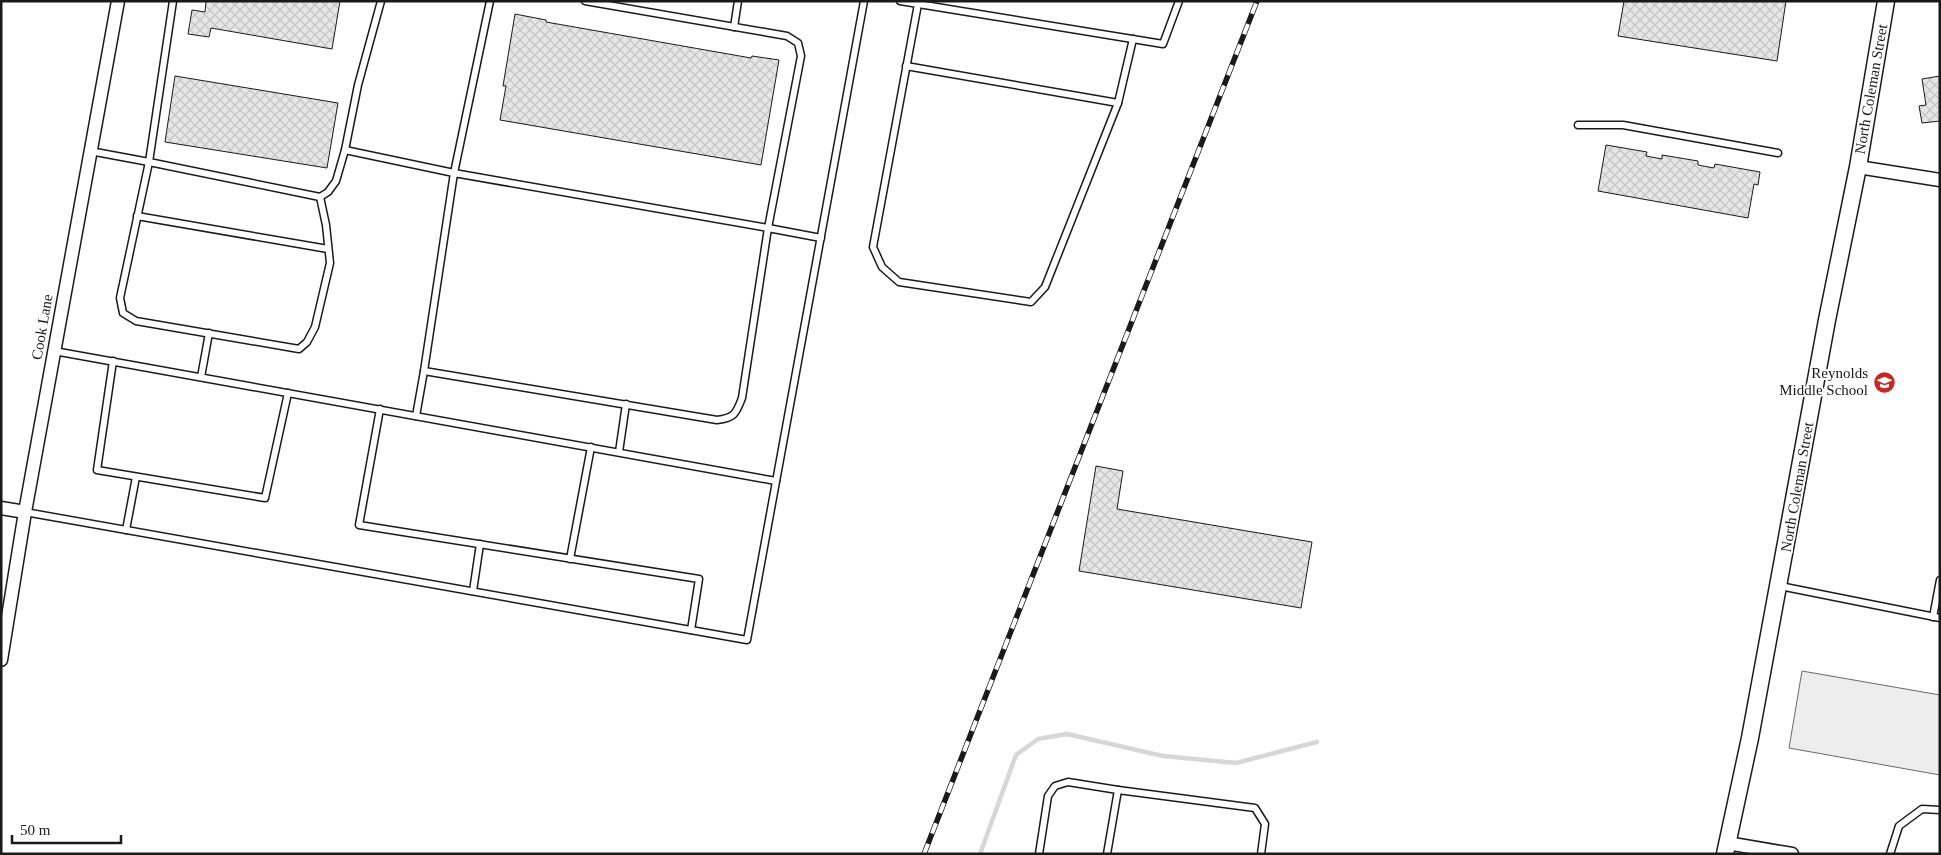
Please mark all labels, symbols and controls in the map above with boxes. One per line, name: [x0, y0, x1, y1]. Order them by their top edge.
street label: North Coleman Street: [1852, 22, 1890, 155]
street label: Cook Lane: [28, 293, 56, 361]
place label: Reynolds Middle School: [1779, 365, 1868, 398]
school or university icon: Reynolds Middle School: [1872, 370, 1896, 394]
street label: North Coleman Street: [1778, 420, 1816, 553]
scale bar: [12, 812, 121, 844]
text: 50 m: [20, 822, 51, 838]

